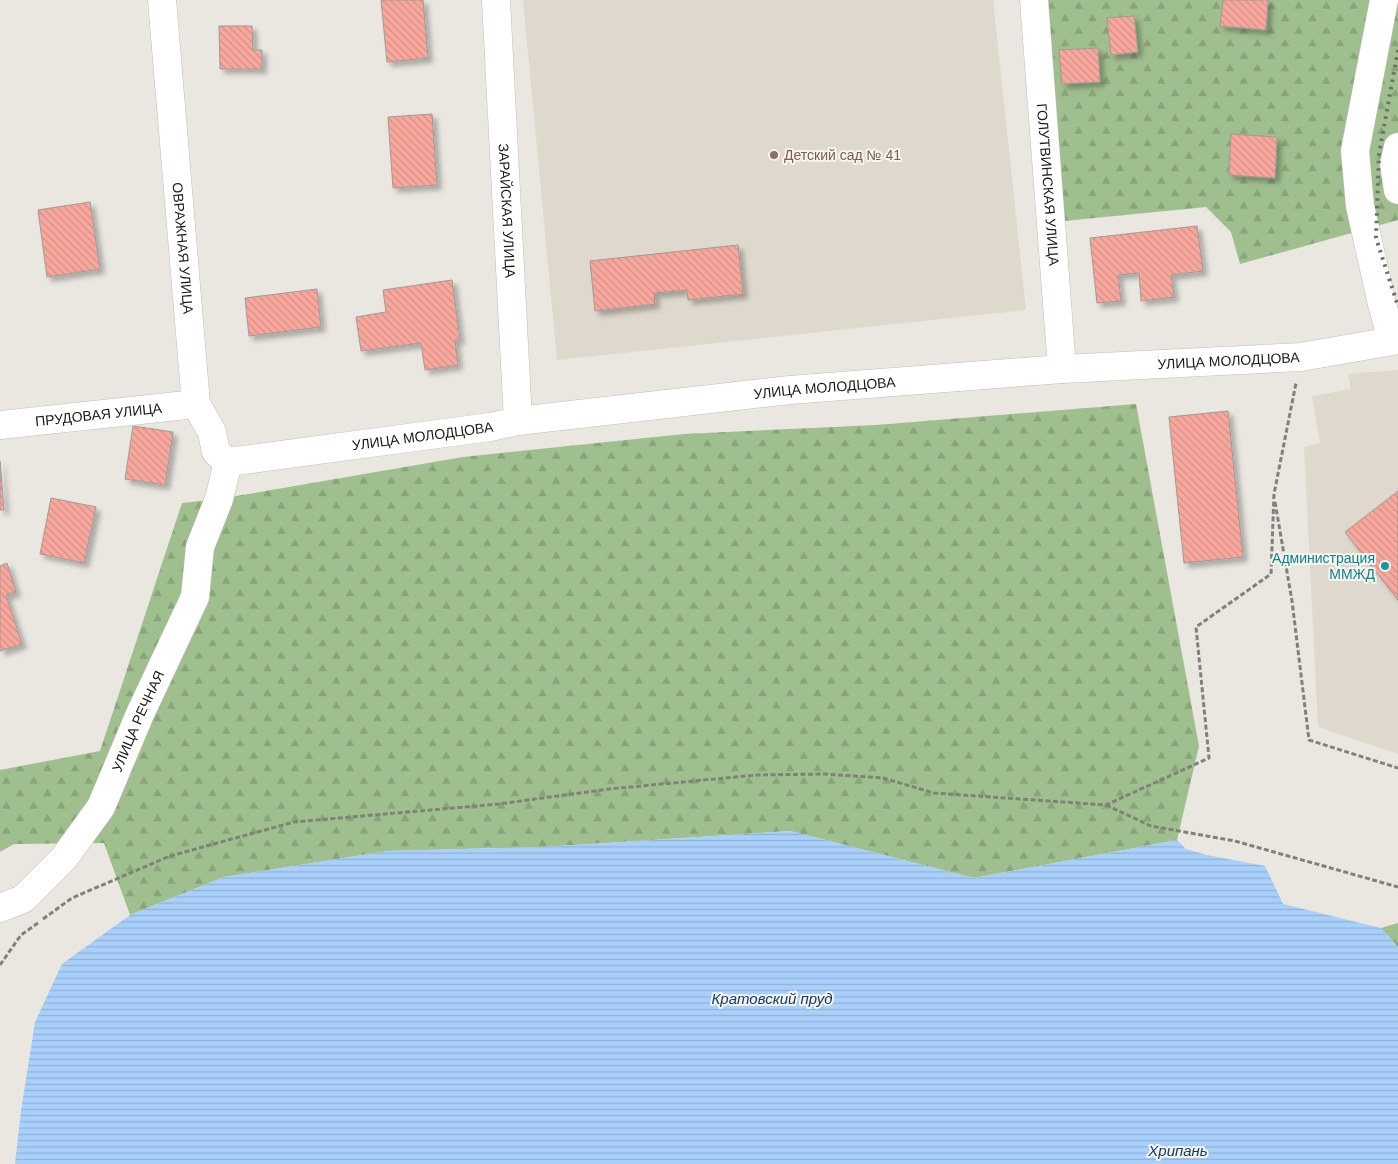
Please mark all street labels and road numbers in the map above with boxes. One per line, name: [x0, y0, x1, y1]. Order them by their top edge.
street label: ГОЛУТВИНСКАЯ УЛИЦА: [1034, 103, 1062, 267]
street label: ЗАРАЙСКАЯ УЛИЦА: [496, 143, 519, 279]
street label: ОВРАЖНАЯ УЛИЦА: [169, 182, 196, 315]
street label: УЛИЦА МОЛОДЦОВА: [1157, 349, 1301, 372]
street label: УЛИЦА МОЛОДЦОВА: [753, 374, 897, 402]
street label: ПРУДОВАЯ УЛИЦА: [34, 400, 163, 429]
street label: УЛИЦА МОЛОДЦОВА: [351, 419, 495, 453]
street label: УЛИЦА РЕЧНАЯ: [109, 668, 167, 774]

